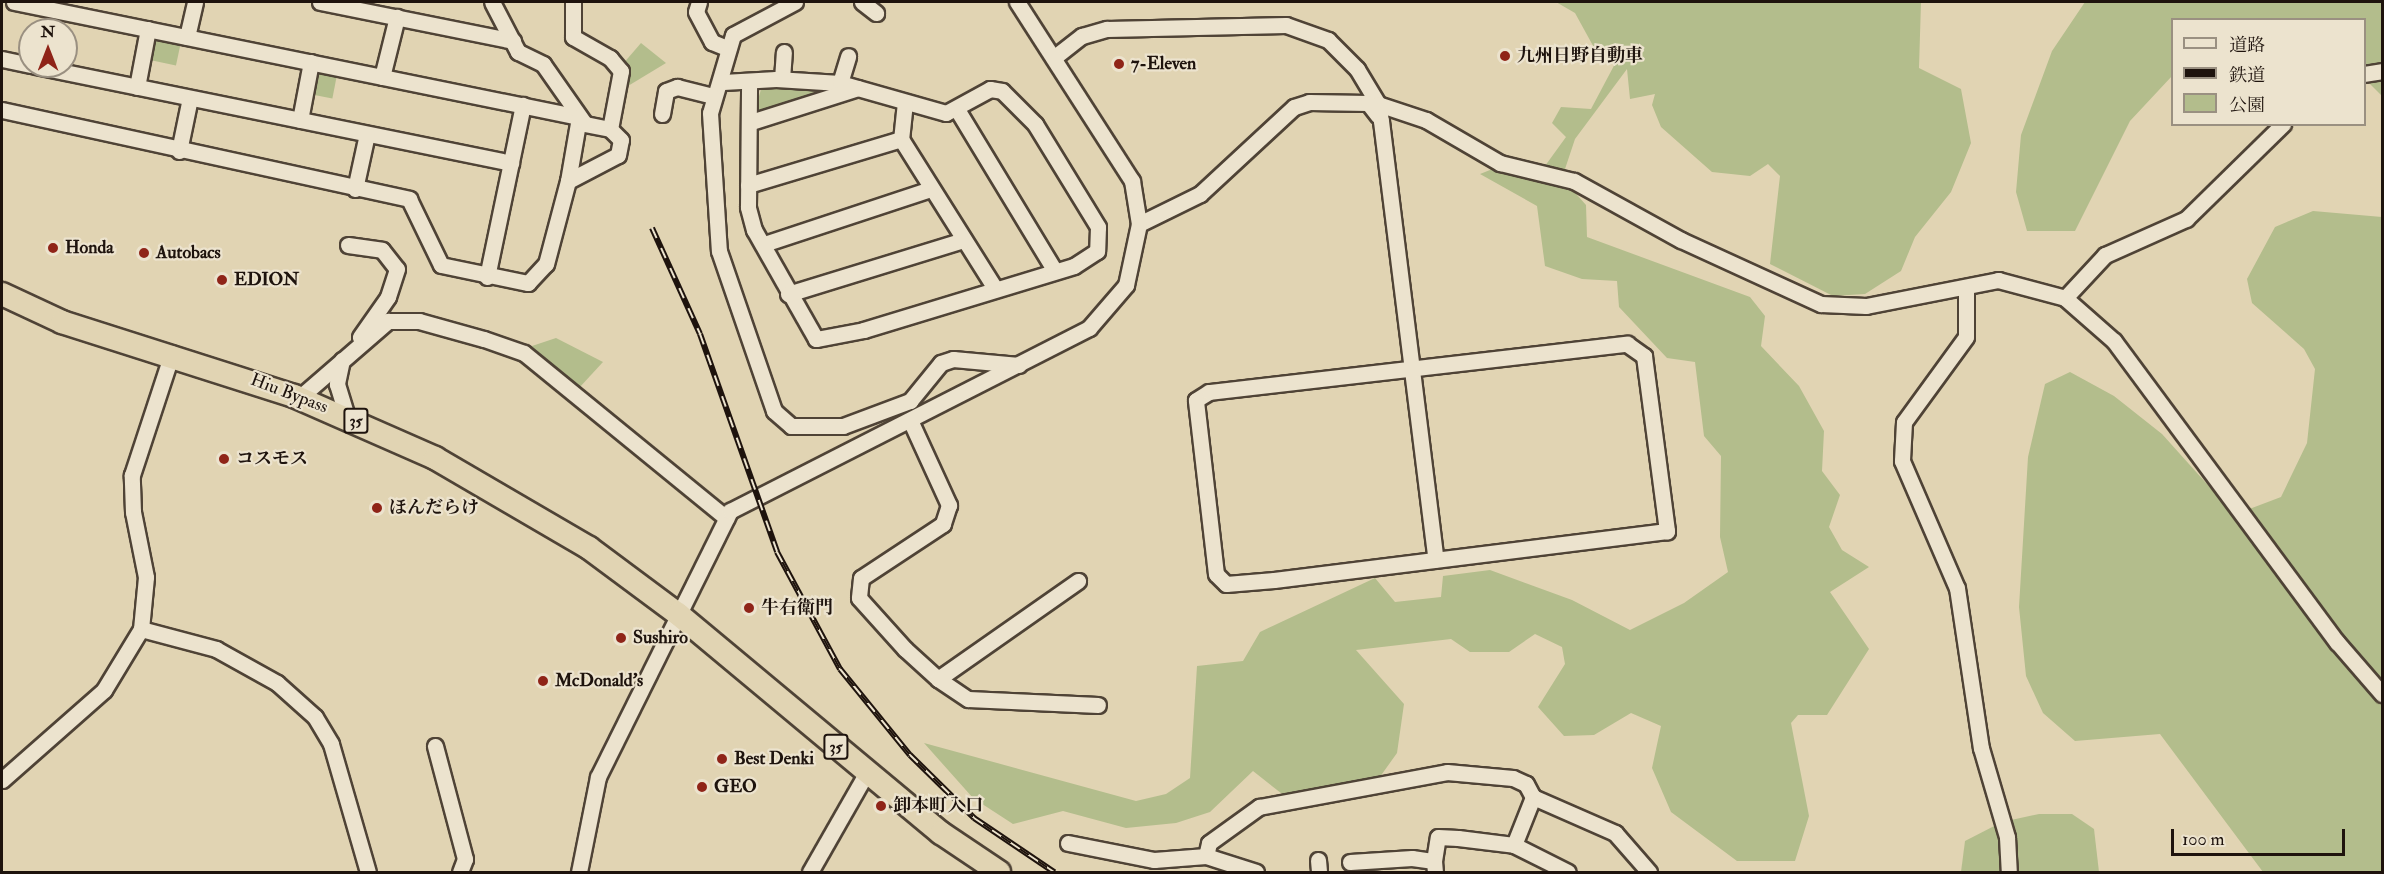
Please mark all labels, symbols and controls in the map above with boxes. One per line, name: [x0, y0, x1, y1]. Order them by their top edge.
north arrow: [18, 18, 78, 78]
legend: [2171, 18, 2366, 126]
text: N: [41, 22, 55, 42]
text: 道路: [2229, 34, 2265, 57]
place label: 九州日野自動車: [1517, 45, 1643, 67]
marker: 九州日野自動車: [1498, 49, 1512, 63]
place label: 7-Eleven: [1131, 53, 1196, 75]
marker: 7-Eleven: [1112, 57, 1126, 71]
text: 鉄道: [2229, 64, 2265, 87]
text: 公園: [2229, 94, 2265, 117]
place label: Honda: [65, 237, 114, 259]
marker: Honda: [46, 241, 60, 255]
place label: Autobacs: [156, 242, 221, 264]
marker: Autobacs: [137, 246, 151, 260]
place label: EDION: [234, 269, 299, 291]
marker: EDION: [215, 273, 229, 287]
street label: Hiu Bypass: [247, 369, 331, 419]
road number: 35: [342, 408, 370, 434]
place label: コスモス: [236, 448, 308, 470]
marker: コスモス: [217, 452, 231, 466]
place label: ほんだらけ: [389, 497, 479, 519]
marker: ほんだらけ: [370, 501, 384, 515]
place label: 牛右衛門: [761, 597, 833, 619]
marker: 牛右衛門: [742, 601, 756, 615]
place label: Sushiro: [633, 627, 688, 649]
marker: Sushiro: [614, 631, 628, 645]
place label: McDonald's: [555, 670, 643, 692]
marker: McDonald's: [536, 674, 550, 688]
road number: 35: [822, 734, 850, 760]
place label: Best Denki: [734, 748, 814, 770]
marker: Best Denki: [715, 752, 729, 766]
place label: GEO: [714, 776, 757, 798]
marker: GEO: [695, 780, 709, 794]
place label: 卸本町入口: [893, 795, 983, 817]
marker: 卸本町入口: [874, 799, 888, 813]
scale bar: [2174, 817, 2348, 855]
text: 100 m: [2182, 828, 2225, 851]

